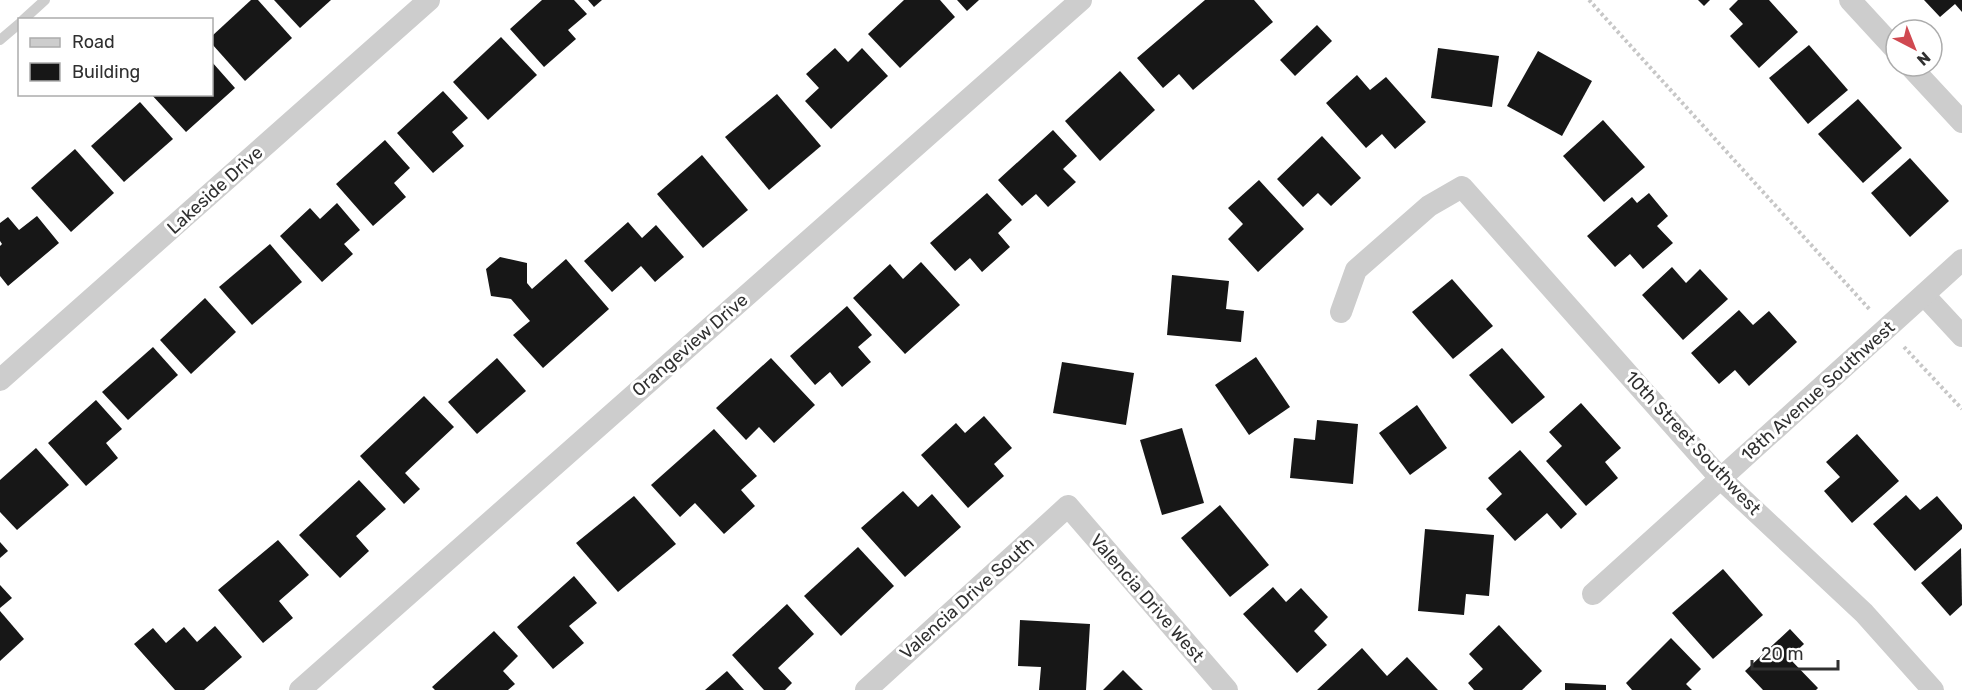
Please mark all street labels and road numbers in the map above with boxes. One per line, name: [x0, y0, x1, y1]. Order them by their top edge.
street label: Lakeside Drive: [163, 141, 267, 239]
street label: Orangeview Drive: [628, 289, 752, 401]
street label: 18th Avenue Southwest: [1737, 316, 1899, 466]
street label: 10th Street Southwest: [1621, 366, 1765, 520]
street label: Valencia Drive West: [1085, 529, 1209, 667]
street label: Valencia Drive South: [895, 532, 1039, 664]

